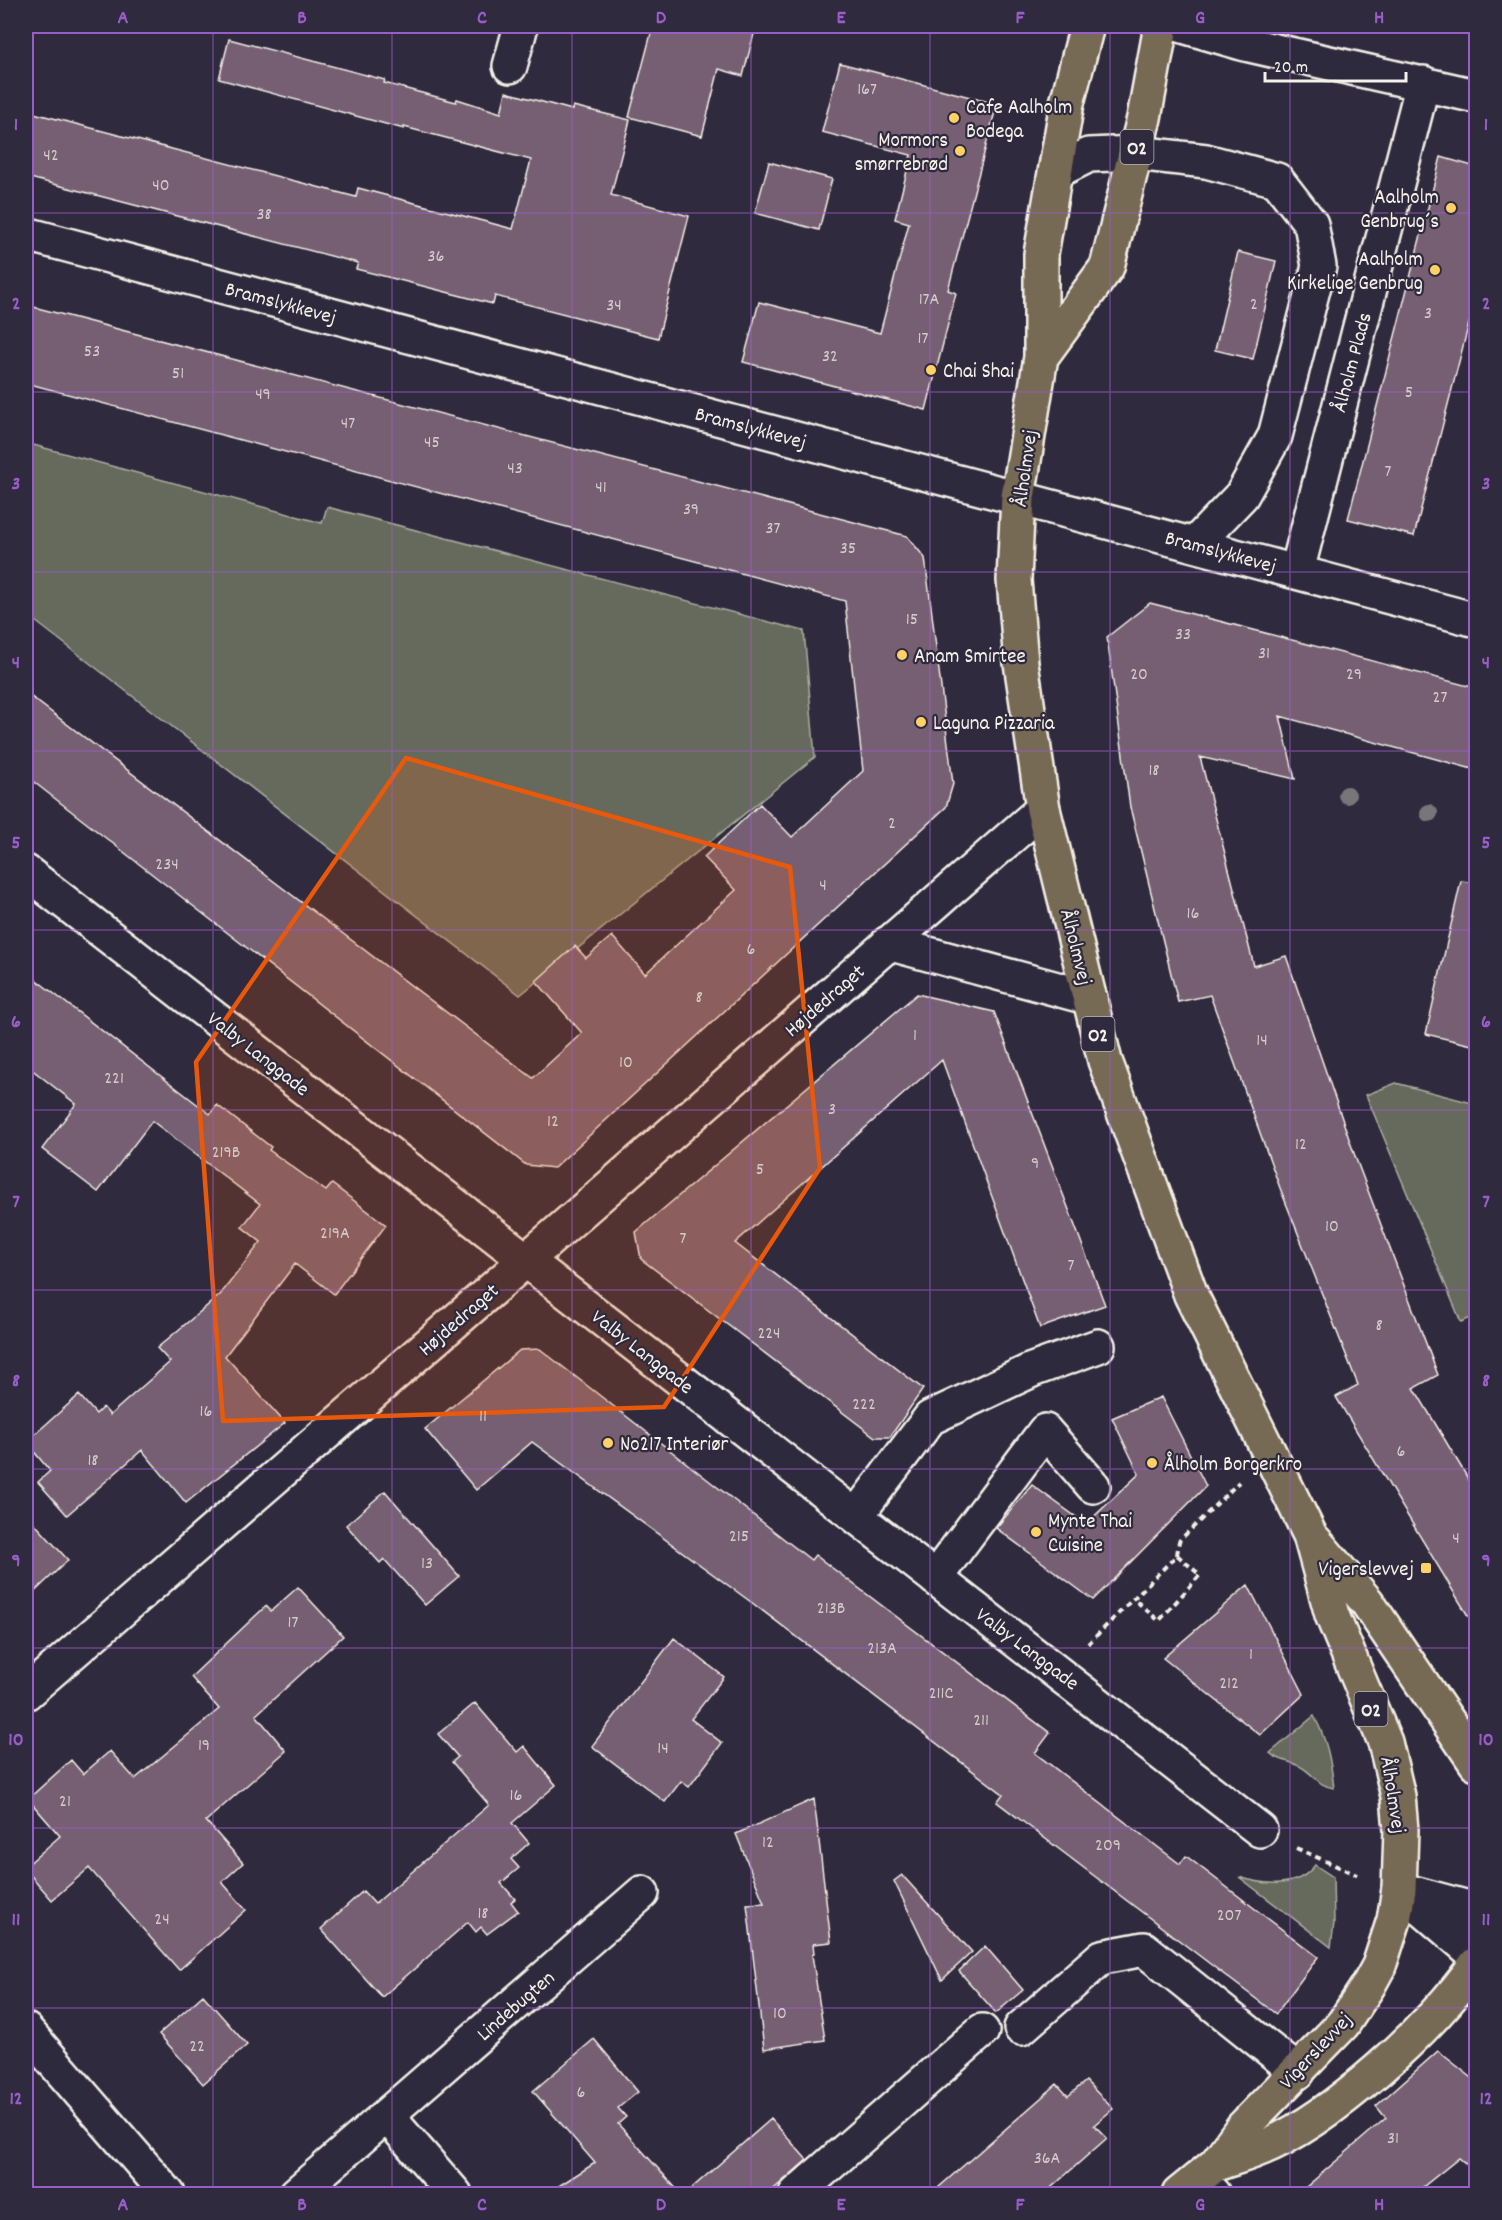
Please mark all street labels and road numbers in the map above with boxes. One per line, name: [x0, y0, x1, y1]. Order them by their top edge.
road number: O2: [1120, 130, 1154, 164]
street label: Bramslykkevej: [221, 276, 339, 334]
street label: Ålholm Plads: [1326, 310, 1382, 416]
street label: Bramslykkevej: [691, 401, 809, 459]
street label: Ålholmvej: [1007, 428, 1047, 509]
street label: Bramslykkevej: [1161, 525, 1279, 583]
street label: Ålholmvej: [1050, 906, 1098, 989]
street label: Højdedraget: [779, 959, 873, 1046]
street label: Valby Langgade: [200, 1006, 315, 1105]
road number: O2: [1082, 1017, 1114, 1051]
street label: Højdedraget: [413, 1278, 507, 1365]
street label: Valby Langgade: [584, 1304, 699, 1403]
street label: Valby Langgade: [968, 1601, 1084, 1699]
road number: O2: [1354, 1692, 1388, 1726]
street label: Ålholmvej: [1370, 1755, 1412, 1836]
street label: Lindebugten: [471, 1965, 563, 2050]
street label: Vigerslevvej: [1274, 2007, 1361, 2097]

